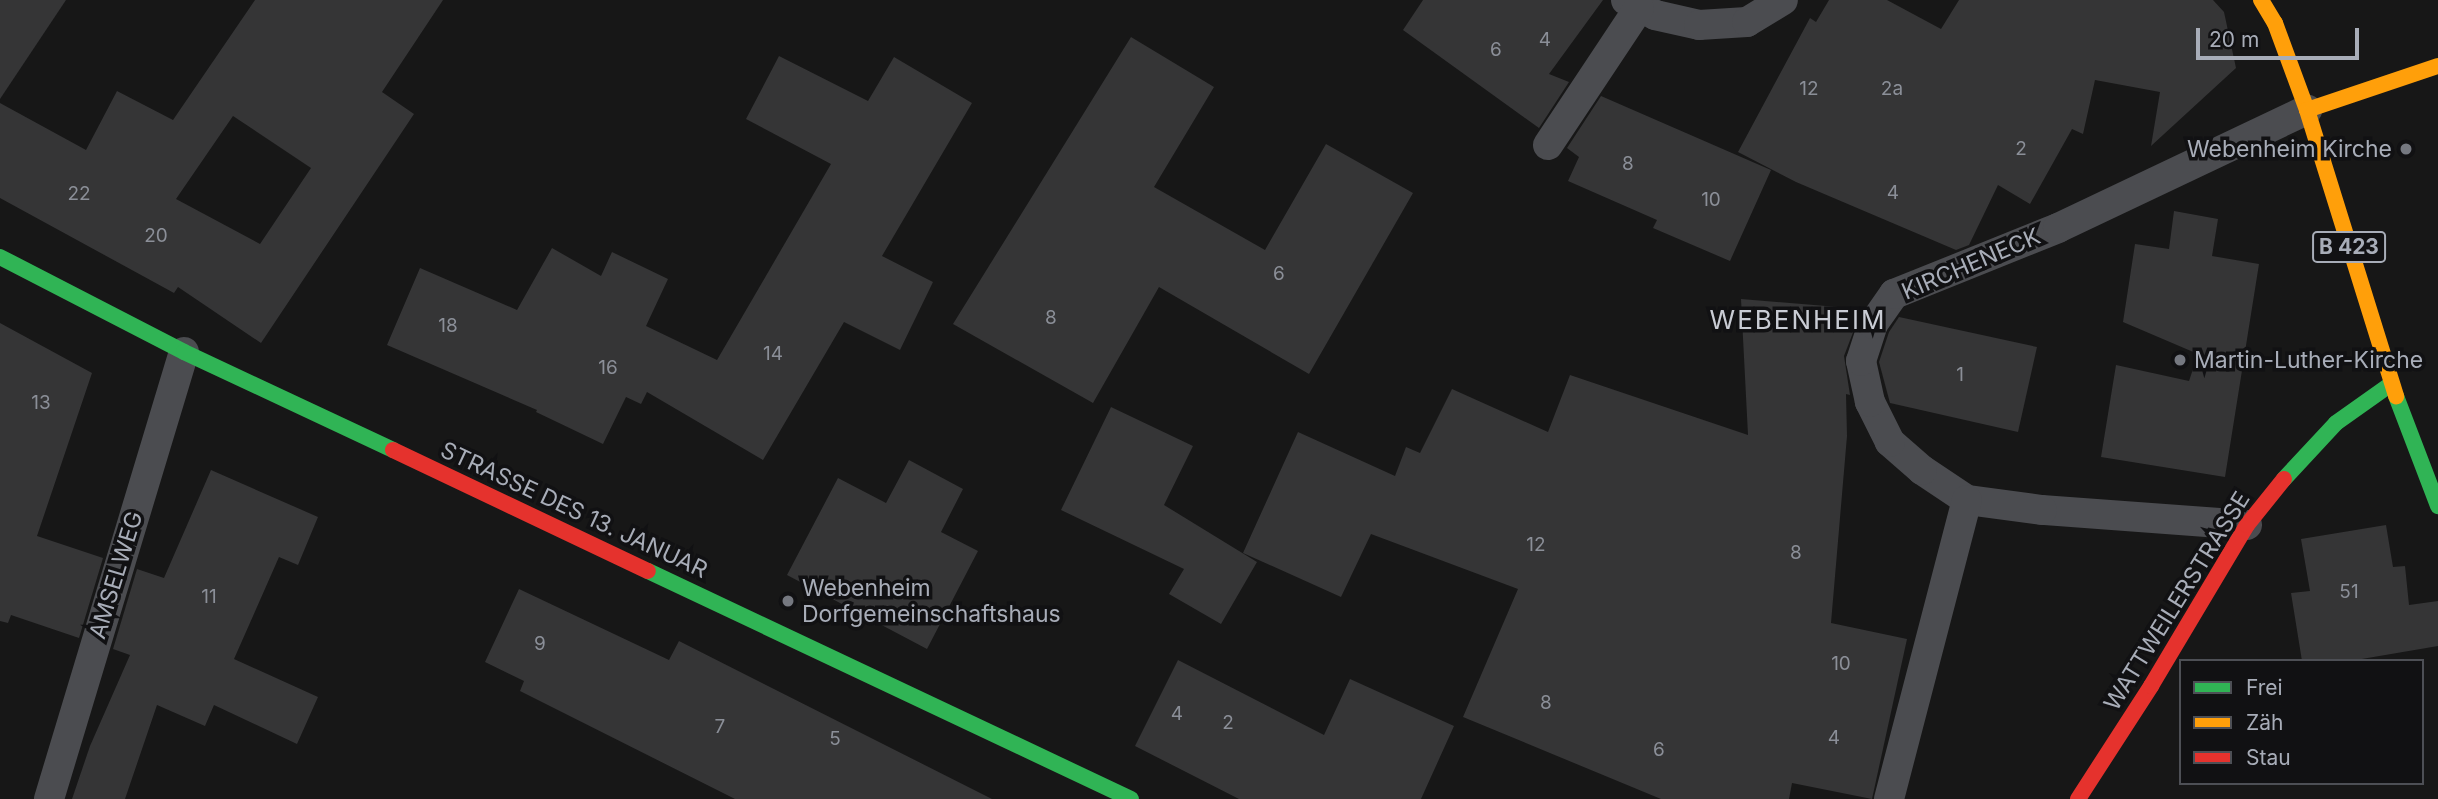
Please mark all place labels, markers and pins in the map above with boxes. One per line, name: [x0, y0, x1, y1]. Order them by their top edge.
place label: Webenheim Kirche: [2187, 135, 2392, 163]
marker: Webenheim Kirche: [2398, 141, 2414, 157]
place label: Martin-Luther-Kirche: [2194, 346, 2423, 374]
marker: Martin-Luther-Kirche: [2172, 352, 2188, 368]
place label: Webenheim Dorfgemeinschaftshaus: [802, 574, 1061, 628]
marker: Webenheim Dorfgemeinschaftshaus: [780, 593, 796, 609]

